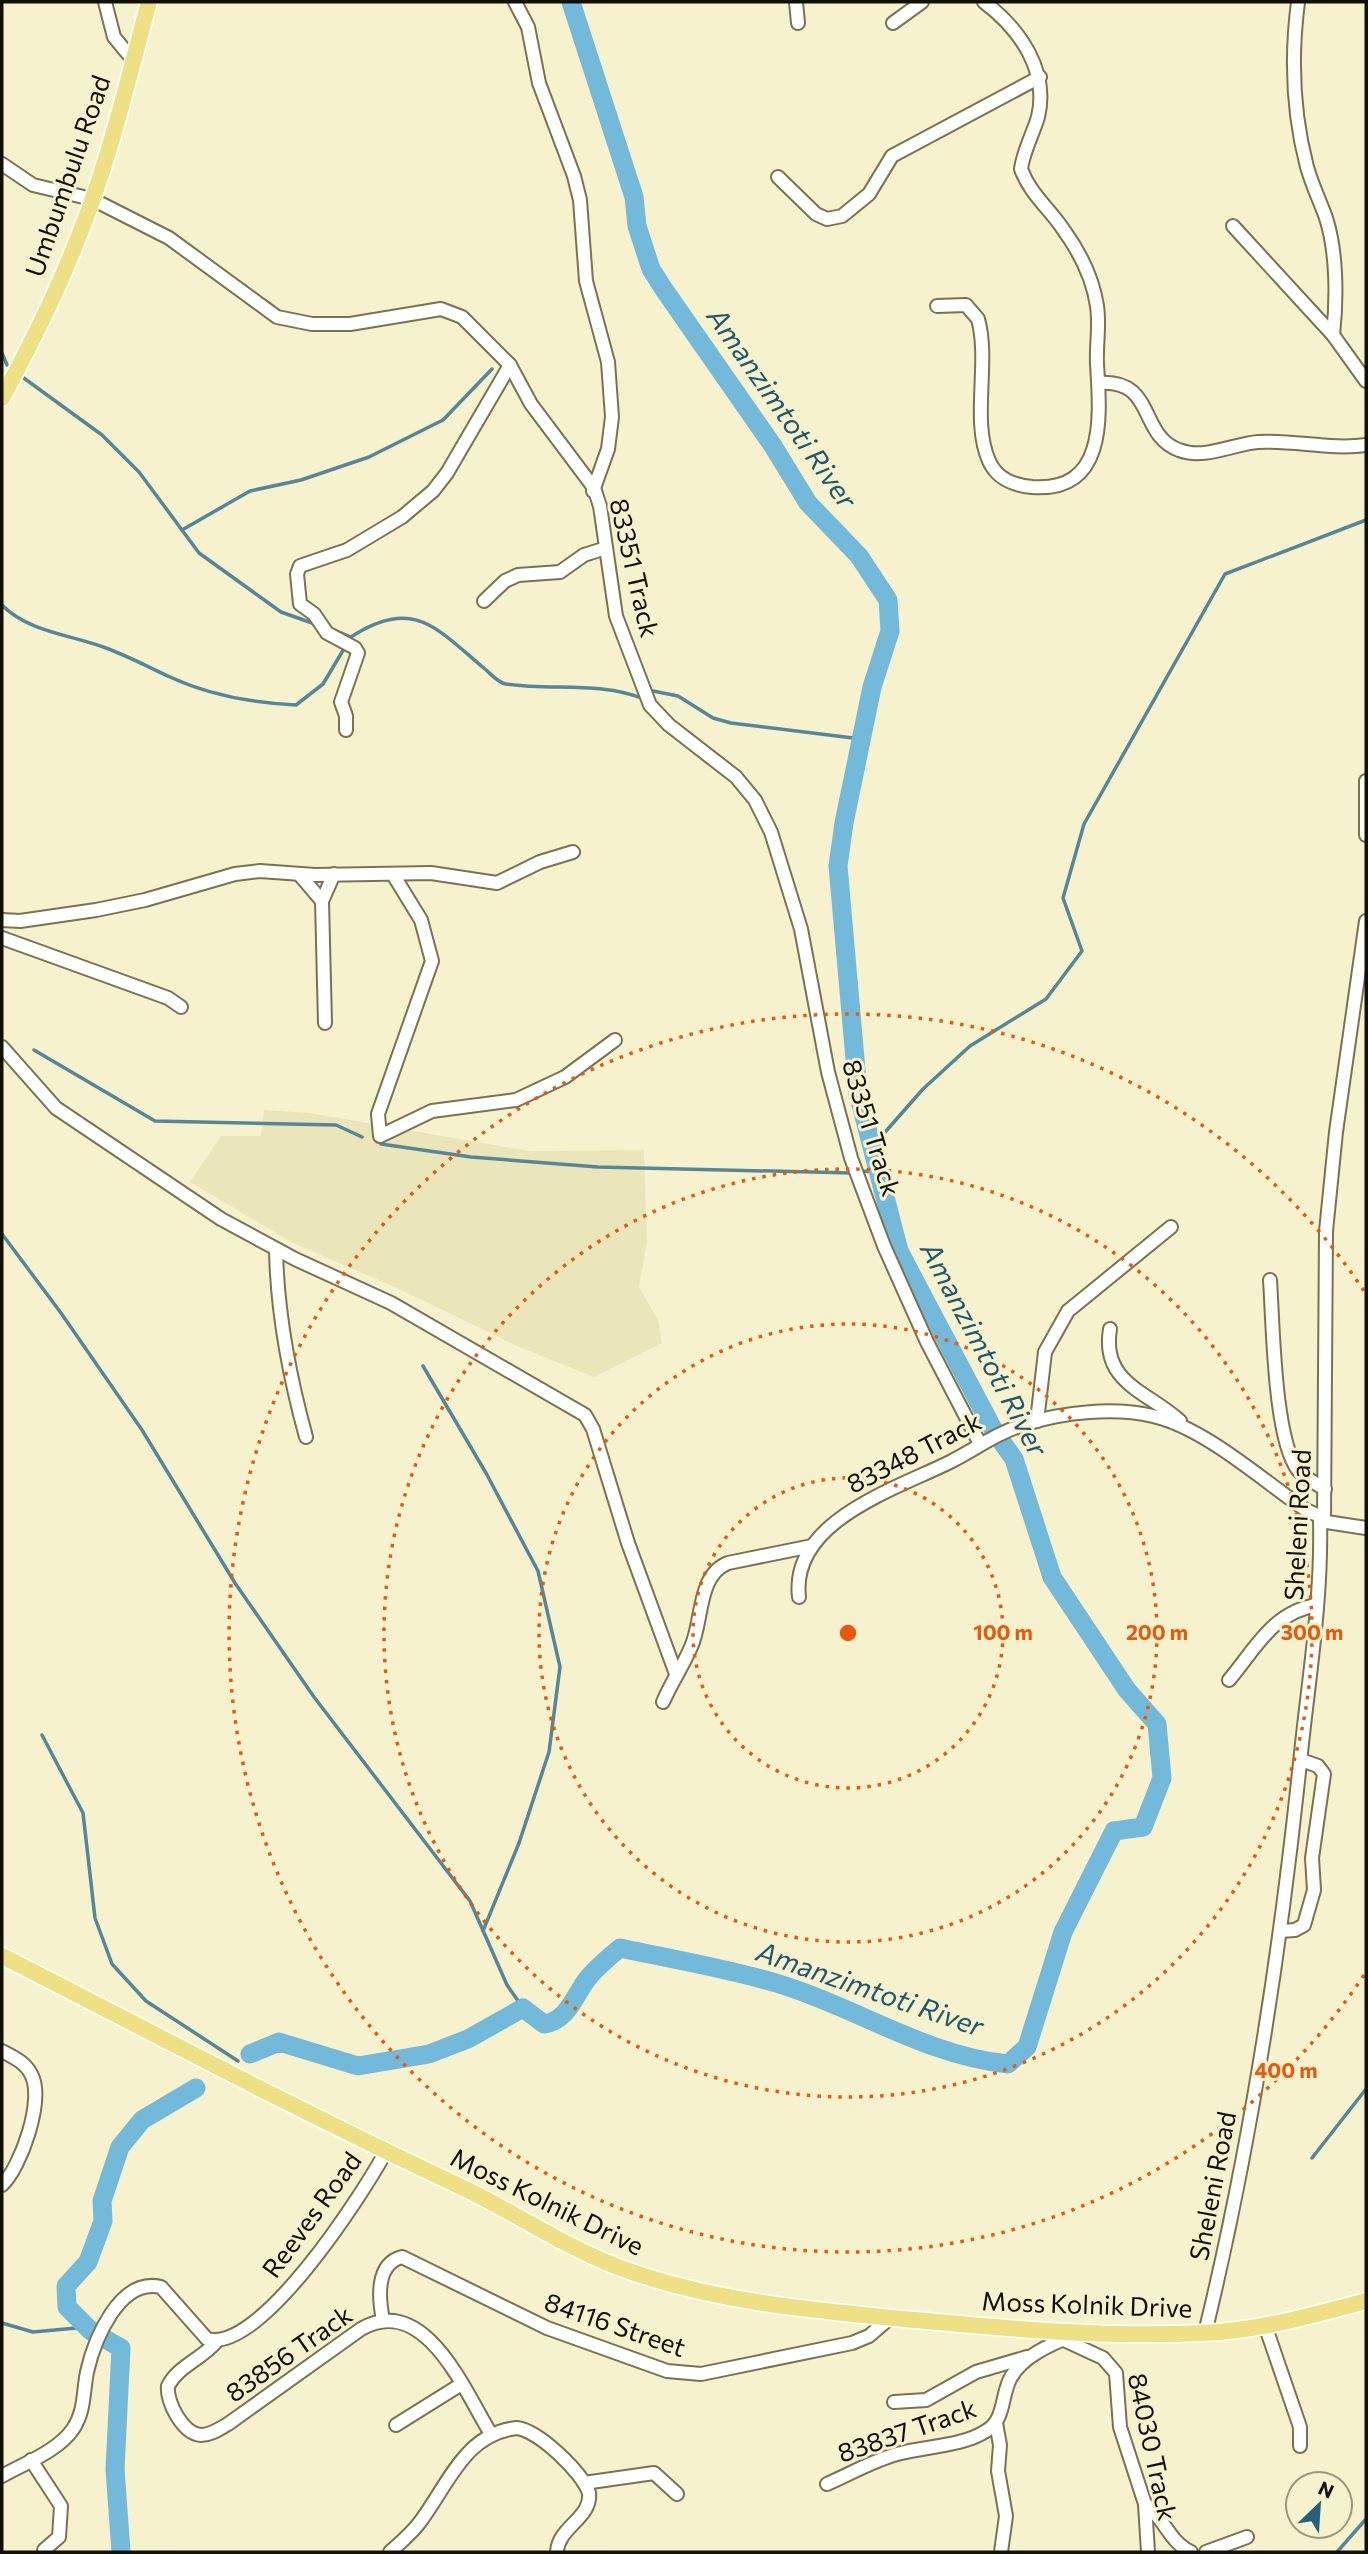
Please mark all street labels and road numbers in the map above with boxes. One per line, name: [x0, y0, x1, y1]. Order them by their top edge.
street label: Umbumbulu Road: [18, 71, 116, 280]
street label: 83351 Track: [604, 495, 666, 640]
street label: 83351 Track: [837, 1055, 908, 1200]
street label: 83348 Track: [841, 1405, 986, 1499]
street label: Sheleni Road: [1277, 1448, 1316, 1601]
street label: Sheleni Road: [1182, 2108, 1241, 2263]
street label: Moss Kolnik Drive: [446, 2141, 649, 2261]
street label: Reeves Road: [255, 2145, 367, 2283]
street label: Moss Kolnik Drive: [981, 2284, 1193, 2323]
street label: 84116 Street: [541, 2285, 690, 2362]
street label: 83856 Track: [219, 2298, 357, 2408]
street label: 84030 Track: [1123, 2370, 1184, 2523]
street label: 83837 Track: [833, 2391, 980, 2468]

